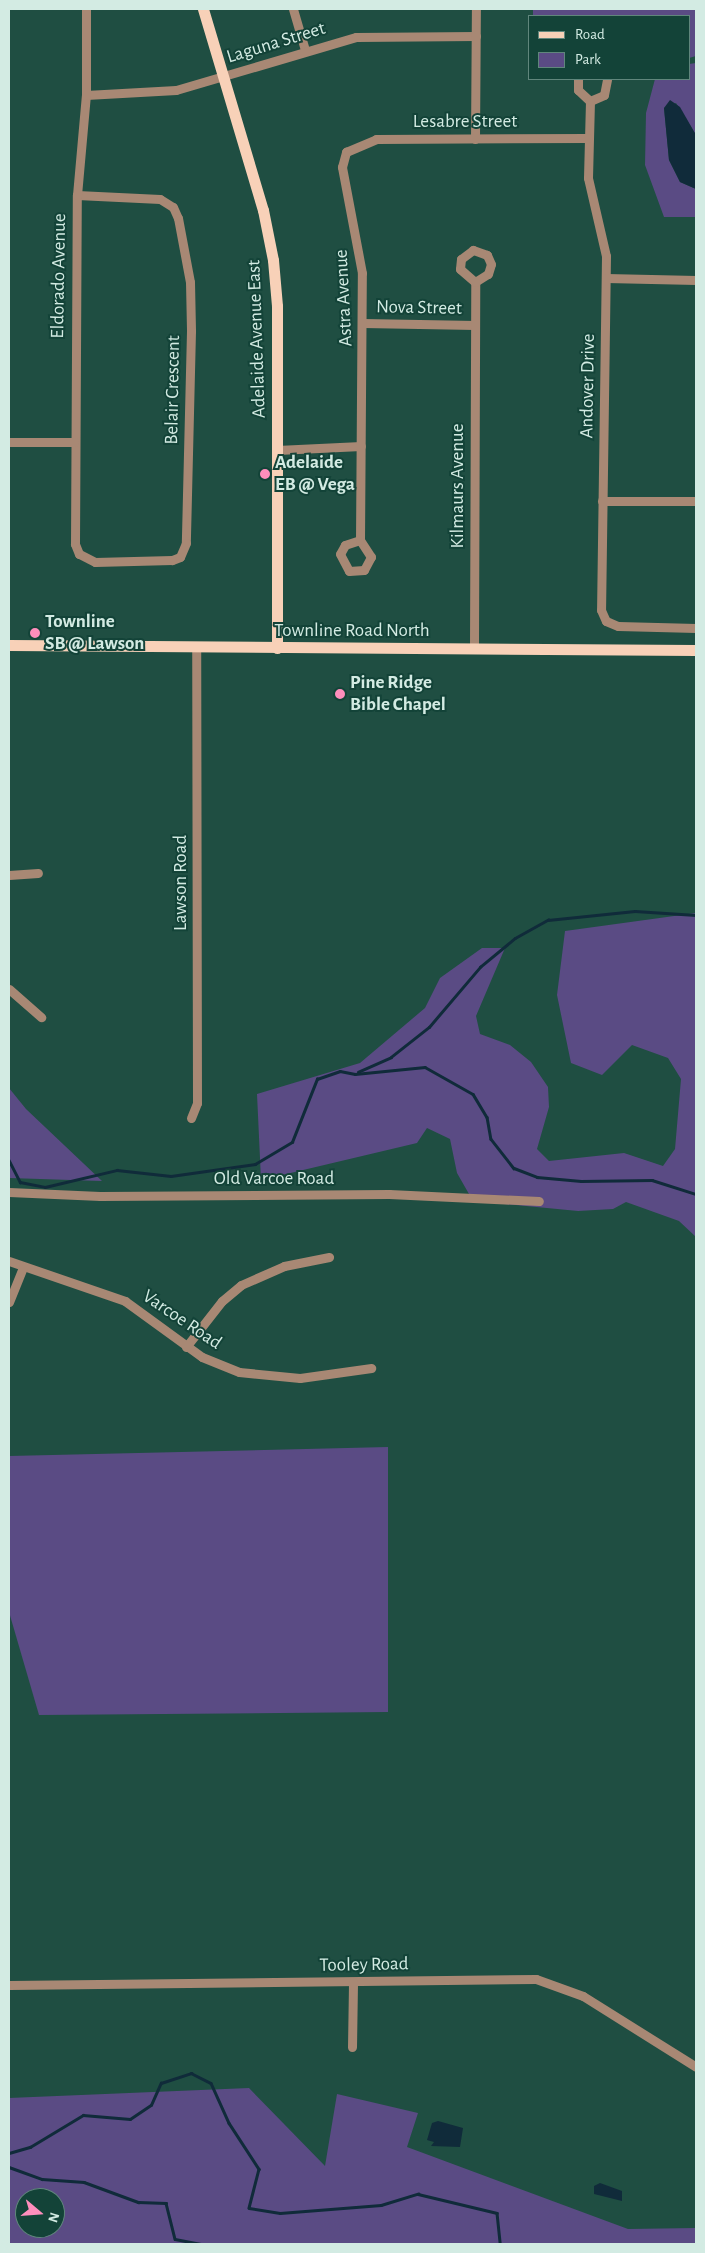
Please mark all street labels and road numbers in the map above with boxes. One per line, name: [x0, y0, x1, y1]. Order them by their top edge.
street label: Laguna Street: [224, 17, 328, 69]
street label: Lesabre Street: [413, 111, 517, 133]
street label: Eldorado Avenue: [47, 213, 71, 339]
street label: Astra Avenue: [330, 249, 358, 347]
street label: Adelaide Avenue East: [243, 260, 271, 418]
street label: Nova Street: [376, 296, 462, 320]
street label: Andover Drive: [576, 333, 600, 439]
street label: Belair Crescent: [161, 335, 185, 445]
street label: Kilmaurs Avenue: [447, 424, 469, 548]
street label: Townline Road North: [274, 620, 430, 642]
street label: Lawson Road: [170, 835, 192, 931]
street label: Old Varcoe Road: [214, 1168, 334, 1190]
street label: Varcoe Road: [138, 1285, 226, 1355]
street label: Tooley Road: [319, 1953, 409, 1977]

